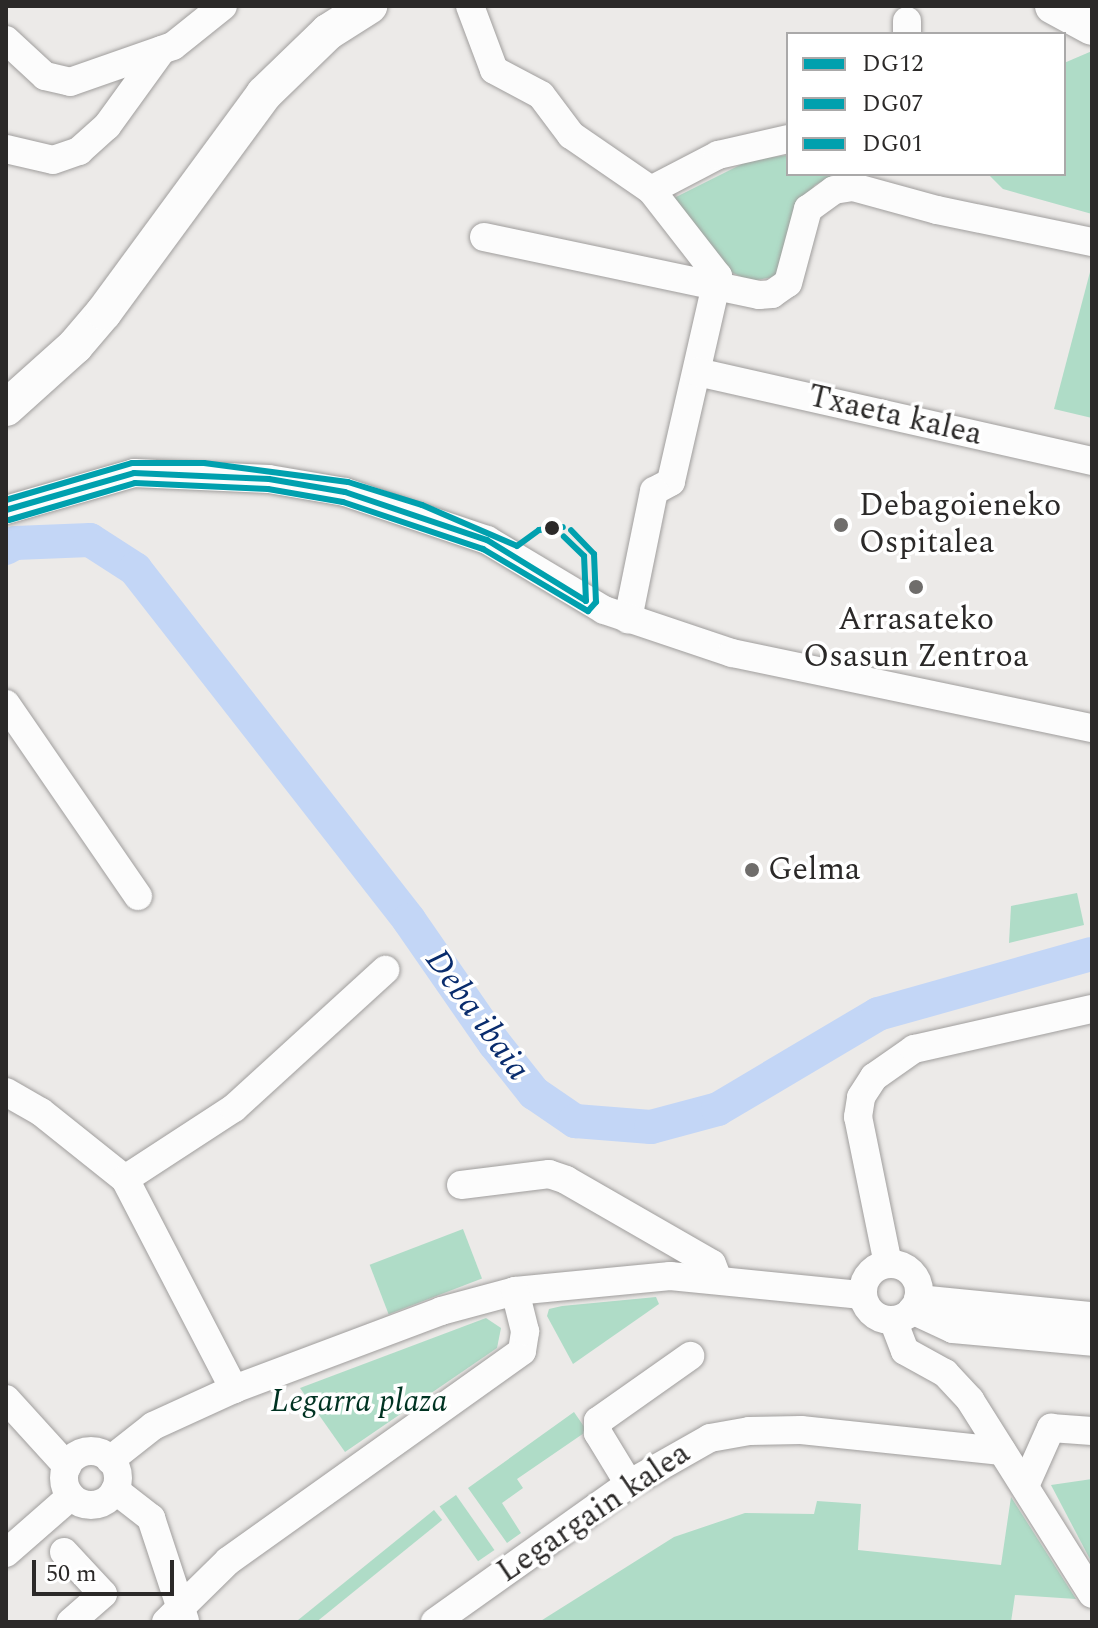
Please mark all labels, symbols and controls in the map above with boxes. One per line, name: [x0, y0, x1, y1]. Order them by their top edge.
legend: [786, 32, 1066, 176]
text: DG12: [862, 46, 923, 82]
text: DG07: [862, 86, 923, 122]
text: DG01: [862, 126, 923, 162]
street label: Txaeta kalea: [804, 377, 986, 455]
place label: Debagoieneko Ospitalea: [859, 488, 1061, 563]
marker: Debagoieneko Ospitalea: [830, 514, 852, 536]
unlabelled marker: [544, 520, 560, 536]
marker: Arrasateko Osasun Zentroa: [905, 576, 927, 598]
place label: Arrasateko Osasun Zentroa: [803, 602, 1029, 677]
place label: Gelma: [768, 851, 860, 889]
marker: Gelma: [743, 861, 761, 879]
water label: Deba ibaia: [416, 941, 538, 1089]
park label: Legarra plaza: [270, 1383, 448, 1421]
street label: Legargain kalea: [490, 1434, 698, 1592]
scale bar: [36, 1544, 178, 1594]
text: 50 m: [46, 1556, 97, 1592]

